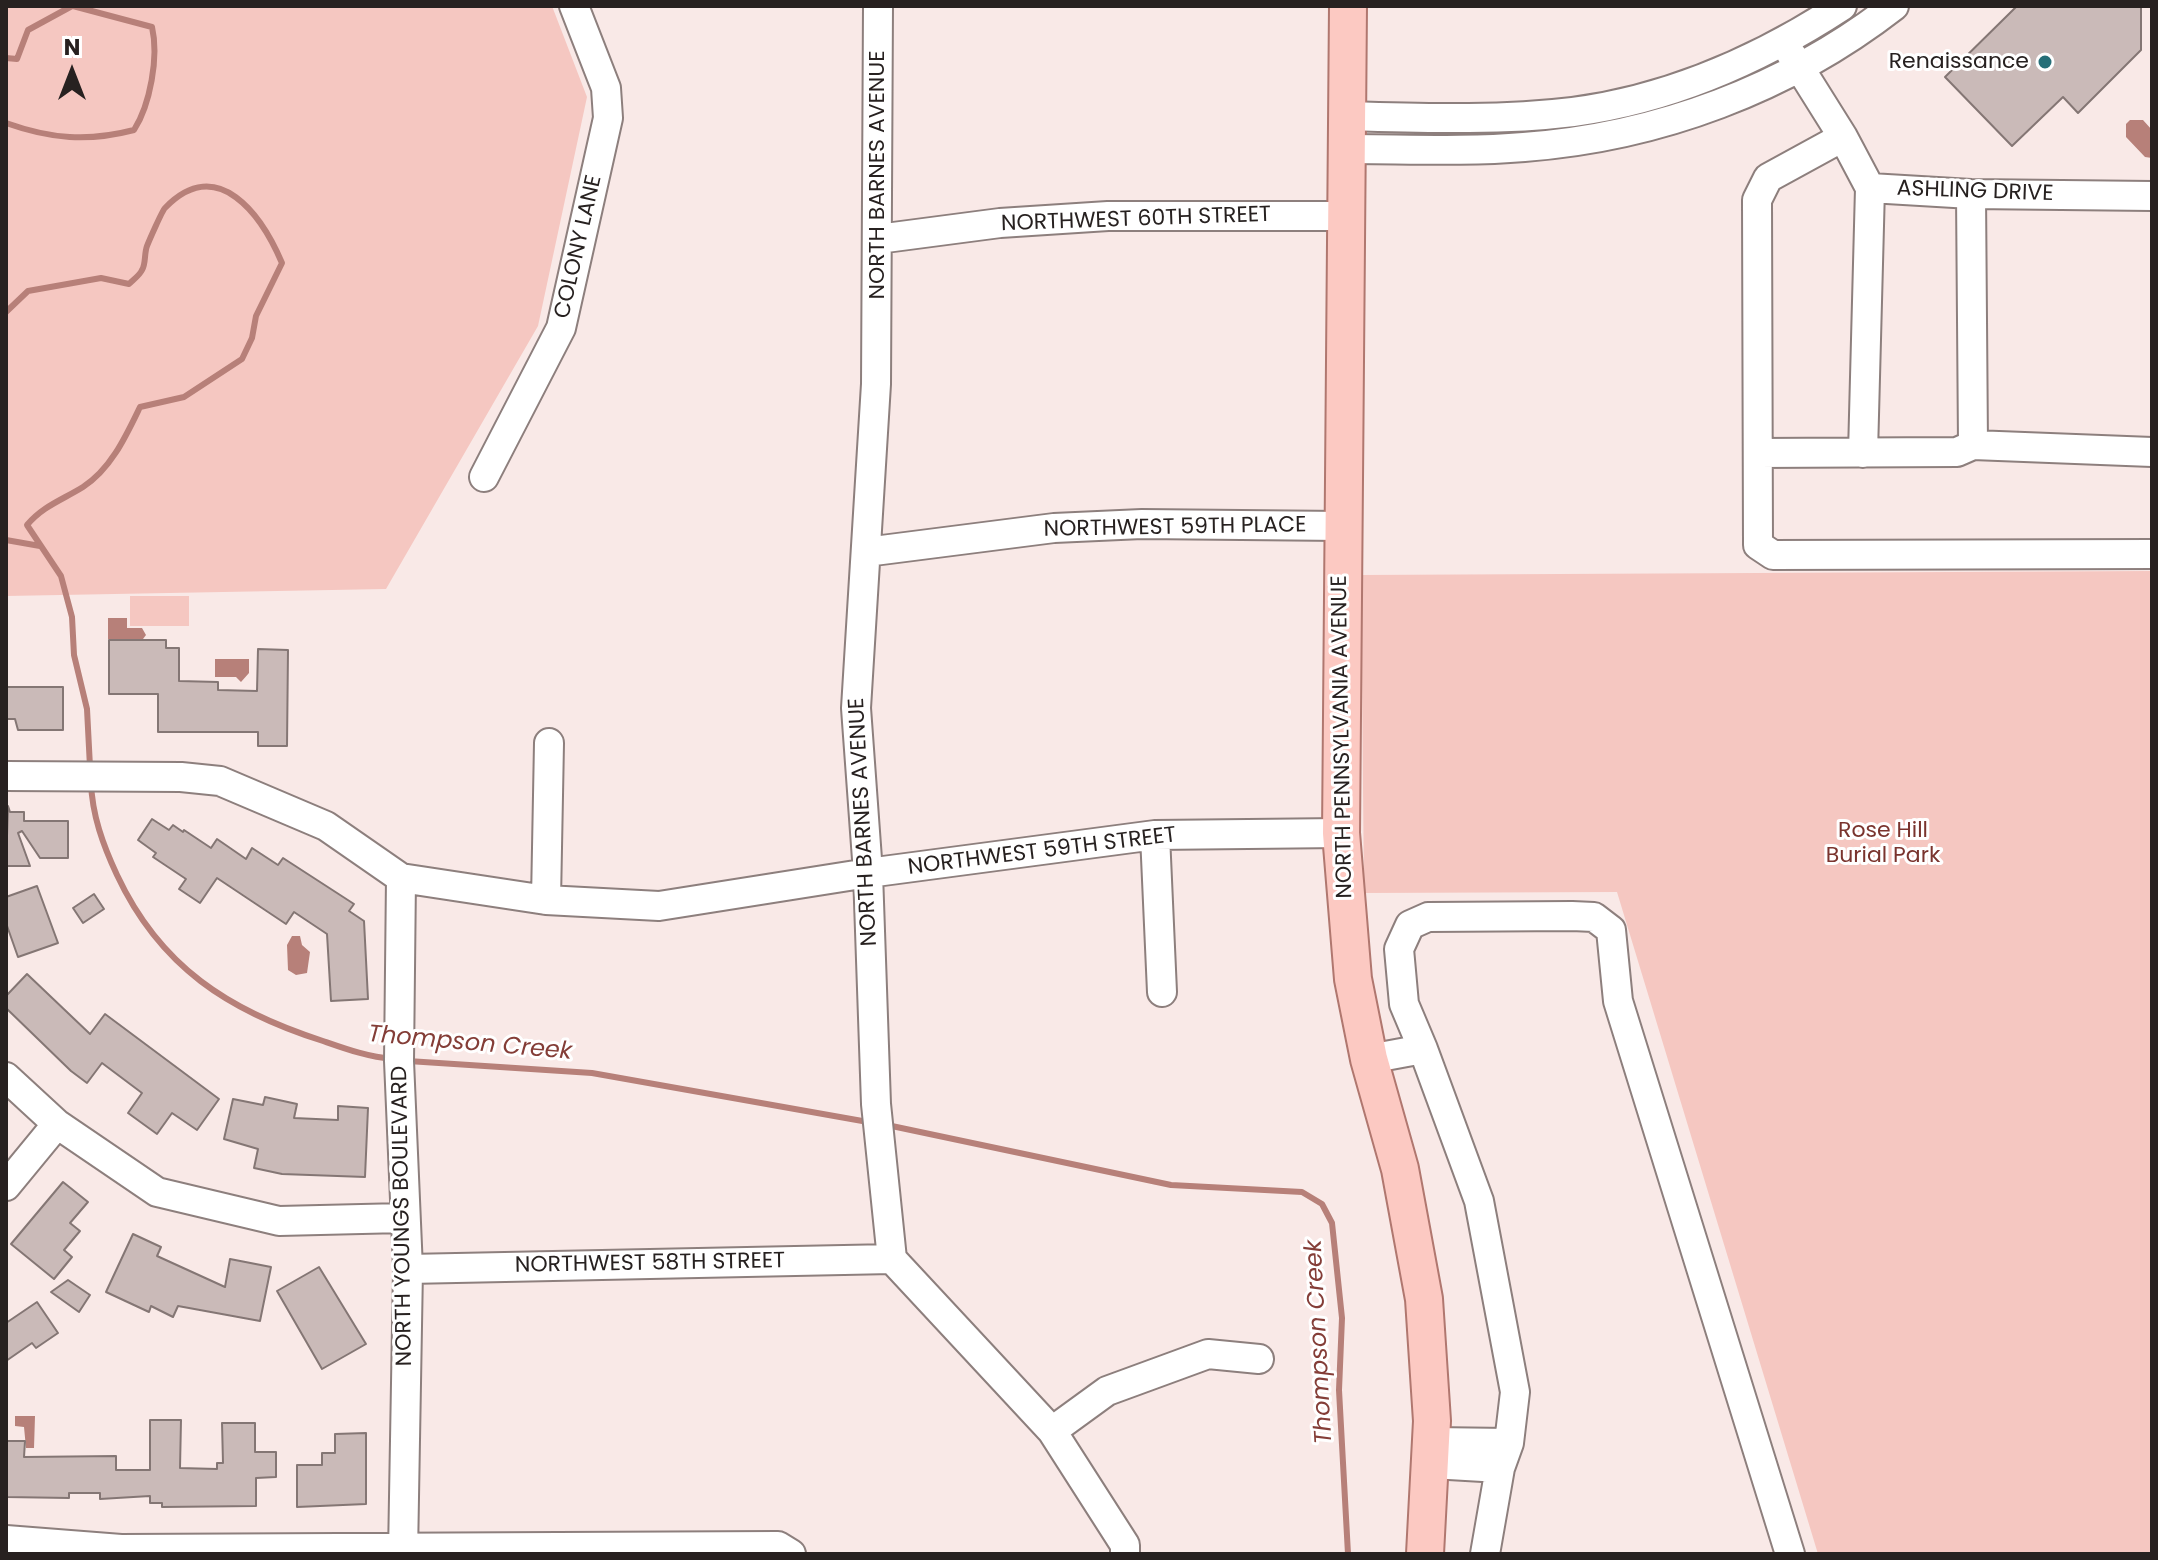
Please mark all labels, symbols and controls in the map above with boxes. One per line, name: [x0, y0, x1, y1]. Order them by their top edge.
north arrow: [32, 32, 112, 112]
text: N: [64, 32, 80, 63]
place label: Renaissance: [1889, 49, 2029, 75]
street label: NORTH BARNES AVENUE: [865, 51, 891, 299]
marker: Renaissance: [2036, 53, 2054, 71]
street label: COLONY LANE: [550, 173, 608, 321]
street label: ASHLING DRIVE: [1896, 176, 2054, 208]
street label: NORTHWEST 60TH STREET: [1001, 202, 1271, 238]
street label: NORTHWEST 59TH PLACE: [1043, 513, 1307, 543]
street label: NORTH PENNSYLVANIA AVENUE: [1327, 575, 1359, 899]
street label: NORTH BARNES AVENUE: [844, 697, 884, 947]
park label: Rose Hill Burial Park: [1826, 818, 1940, 870]
street label: NORTHWEST 59TH STREET: [906, 822, 1178, 882]
water label: Thompson Creek: [367, 1021, 573, 1067]
street label: NORTH YOUNGS BOULEVARD: [387, 1066, 419, 1366]
water label: Thompson Creek: [1300, 1239, 1340, 1445]
street label: NORTHWEST 58TH STREET: [515, 1248, 785, 1280]

